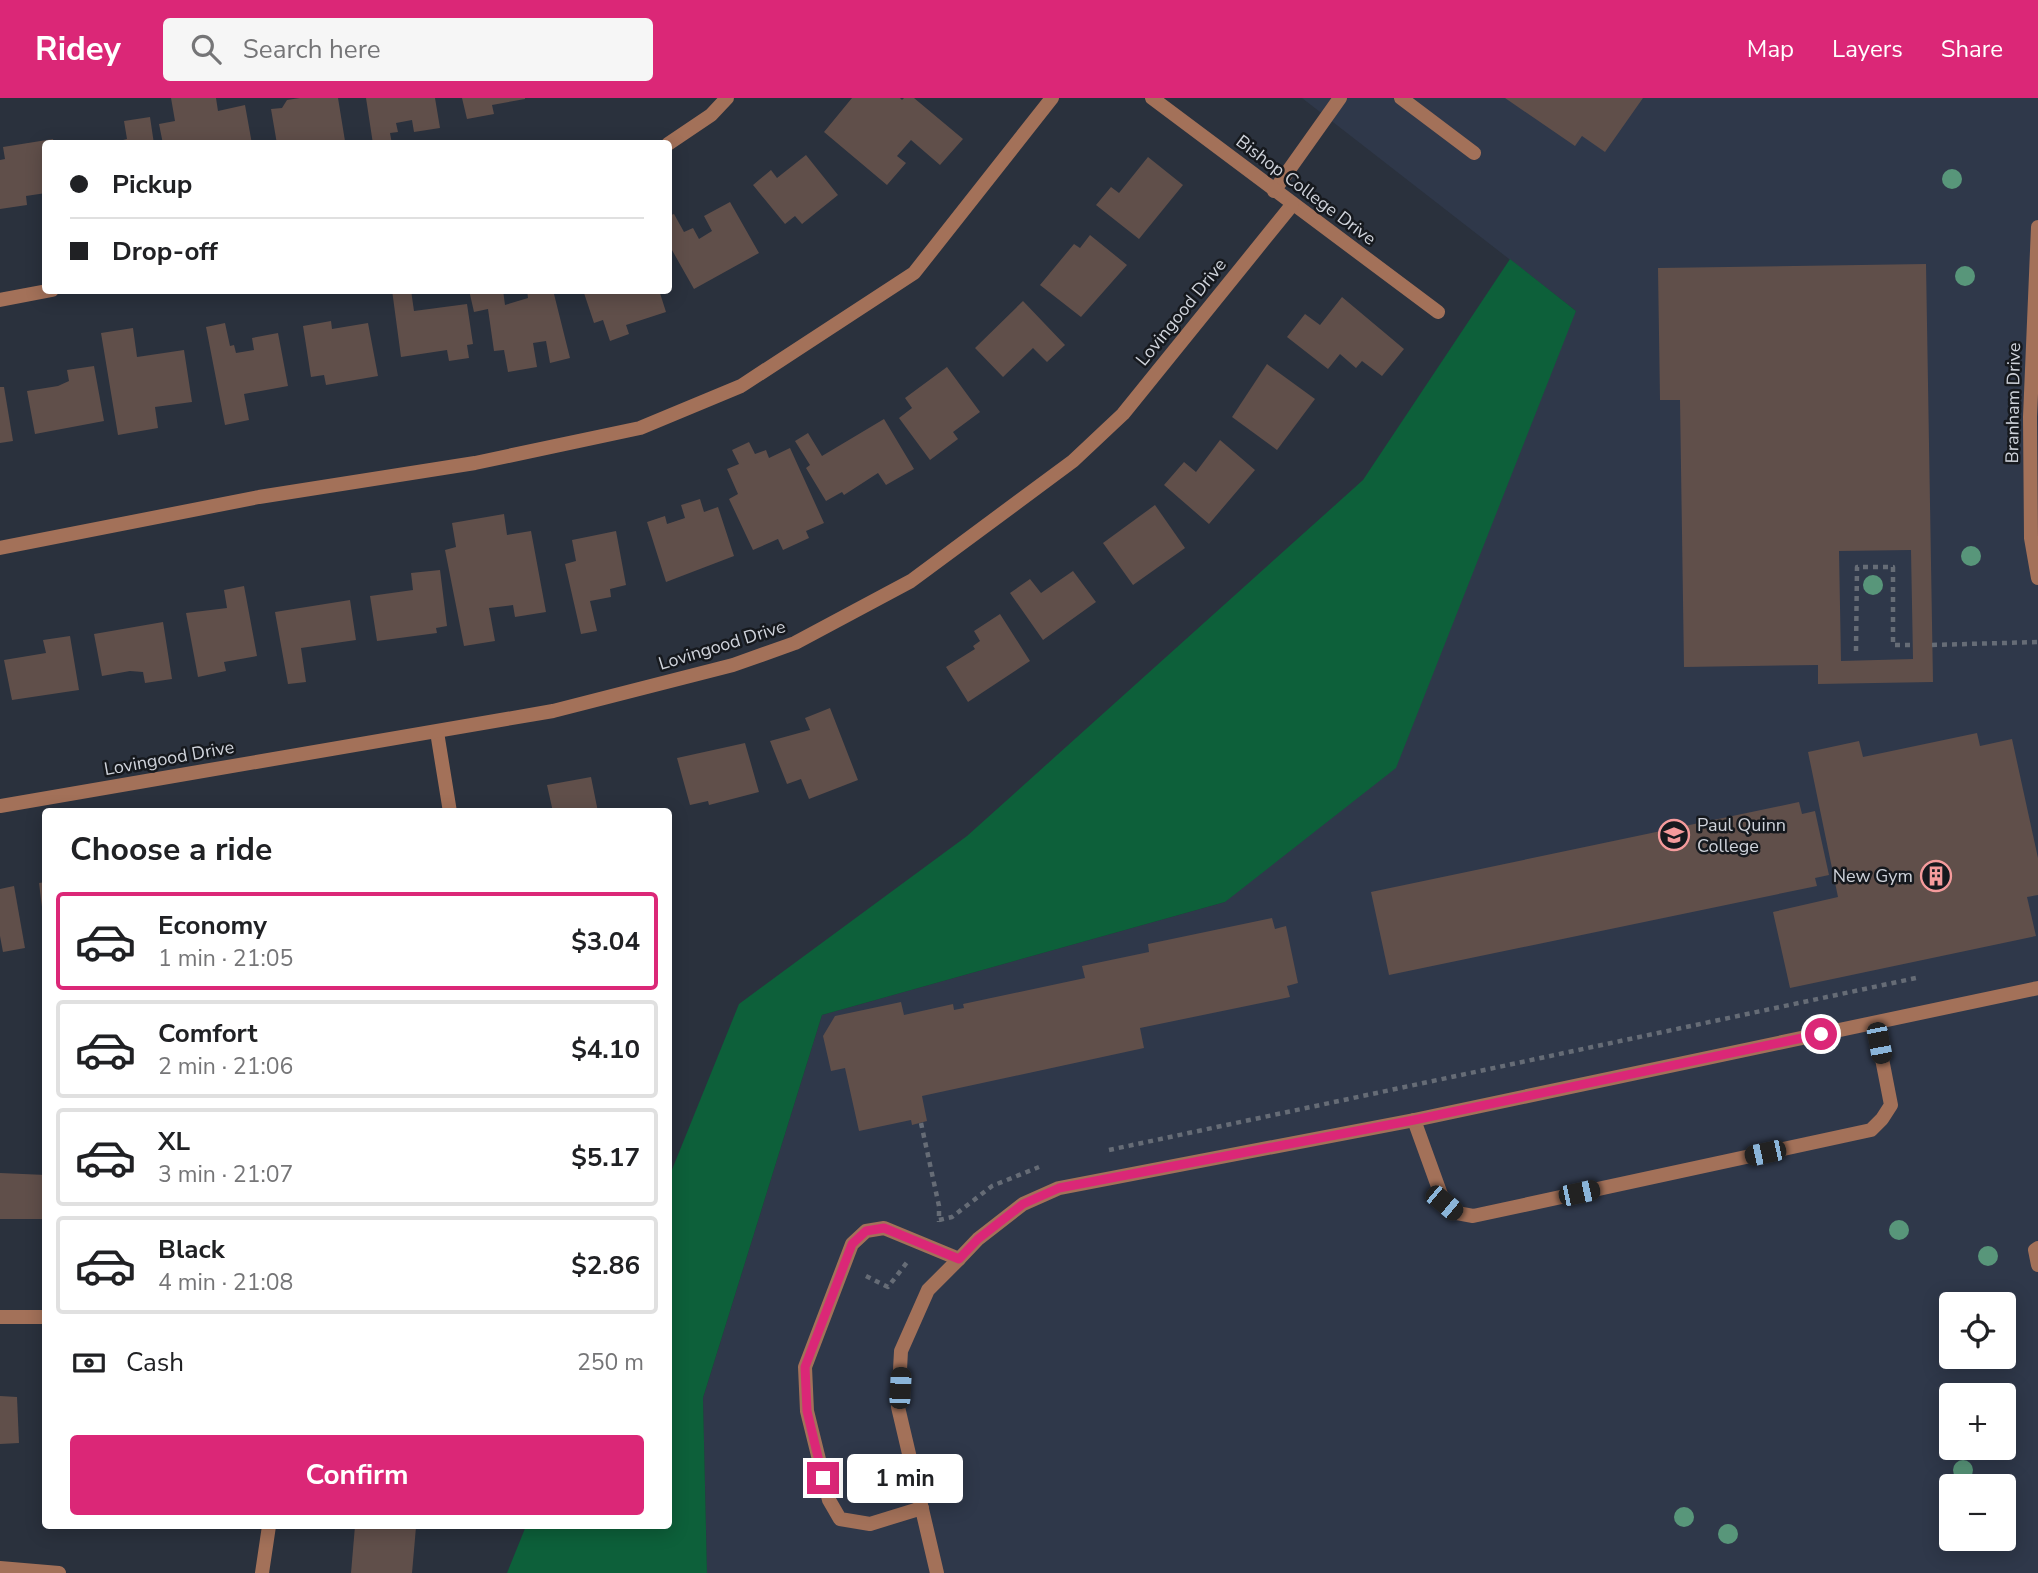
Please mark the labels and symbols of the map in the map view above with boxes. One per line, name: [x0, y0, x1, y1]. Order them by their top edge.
street label: Bishop College Drive: [1231, 129, 1381, 251]
street label: Lovingood Drive: [1130, 253, 1232, 371]
street label: Branham Drive: [2000, 342, 2026, 464]
street label: Lovingood Drive: [656, 614, 788, 676]
street label: Lovingood Drive: [102, 735, 236, 781]
place label: Paul Quinn College: [1697, 813, 1786, 858]
school or university icon: Paul Quinn College: [1657, 818, 1691, 852]
building icon: New Gym: [1919, 859, 1953, 893]
place label: New Gym: [1833, 864, 1913, 888]
route start: [1805, 1018, 1837, 1050]
car: [1865, 1020, 1894, 1066]
car: [1743, 1138, 1788, 1168]
car: [1557, 1178, 1602, 1208]
car: [1422, 1181, 1467, 1225]
car: [889, 1366, 912, 1410]
callout: 1 min: [848, 1454, 963, 1502]
route end: [807, 1462, 839, 1494]

